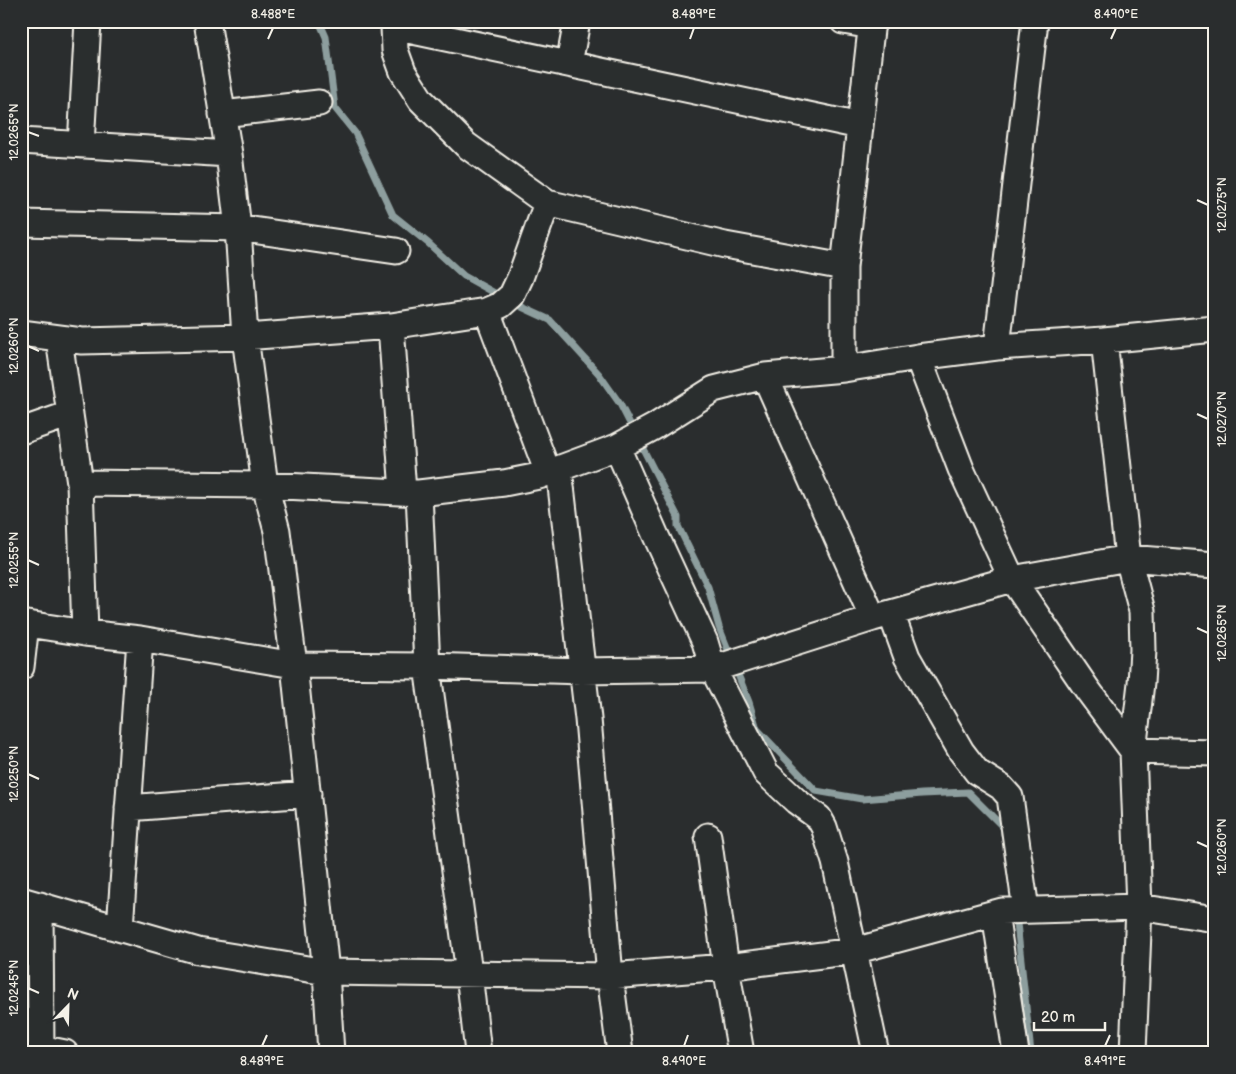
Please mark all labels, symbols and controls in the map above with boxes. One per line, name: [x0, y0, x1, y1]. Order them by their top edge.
text: 8.488°E: [251, 7, 295, 22]
text: 8.489°E: [672, 7, 716, 22]
text: 8.490°E: [1094, 7, 1138, 22]
text: 12.0265°N: [7, 104, 22, 160]
text: 12.0275°N: [1215, 177, 1230, 233]
text: 12.0260°N: [7, 317, 22, 375]
text: 12.0270°N: [1215, 391, 1230, 447]
text: 12.0255°N: [7, 532, 22, 588]
text: 12.0265°N: [1215, 605, 1230, 661]
text: 12.0250°N: [7, 746, 22, 802]
text: 12.0260°N: [1215, 818, 1230, 876]
text: 12.0245°N: [7, 960, 22, 1016]
north arrow: [42, 982, 92, 1032]
text: N: [65, 985, 81, 1004]
scale bar: [1034, 999, 1105, 1031]
text: 20 m: [1041, 1008, 1075, 1027]
text: 8.489°E: [240, 1054, 284, 1069]
text: 8.490°E: [662, 1054, 706, 1069]
text: 8.491°E: [1084, 1054, 1126, 1069]

